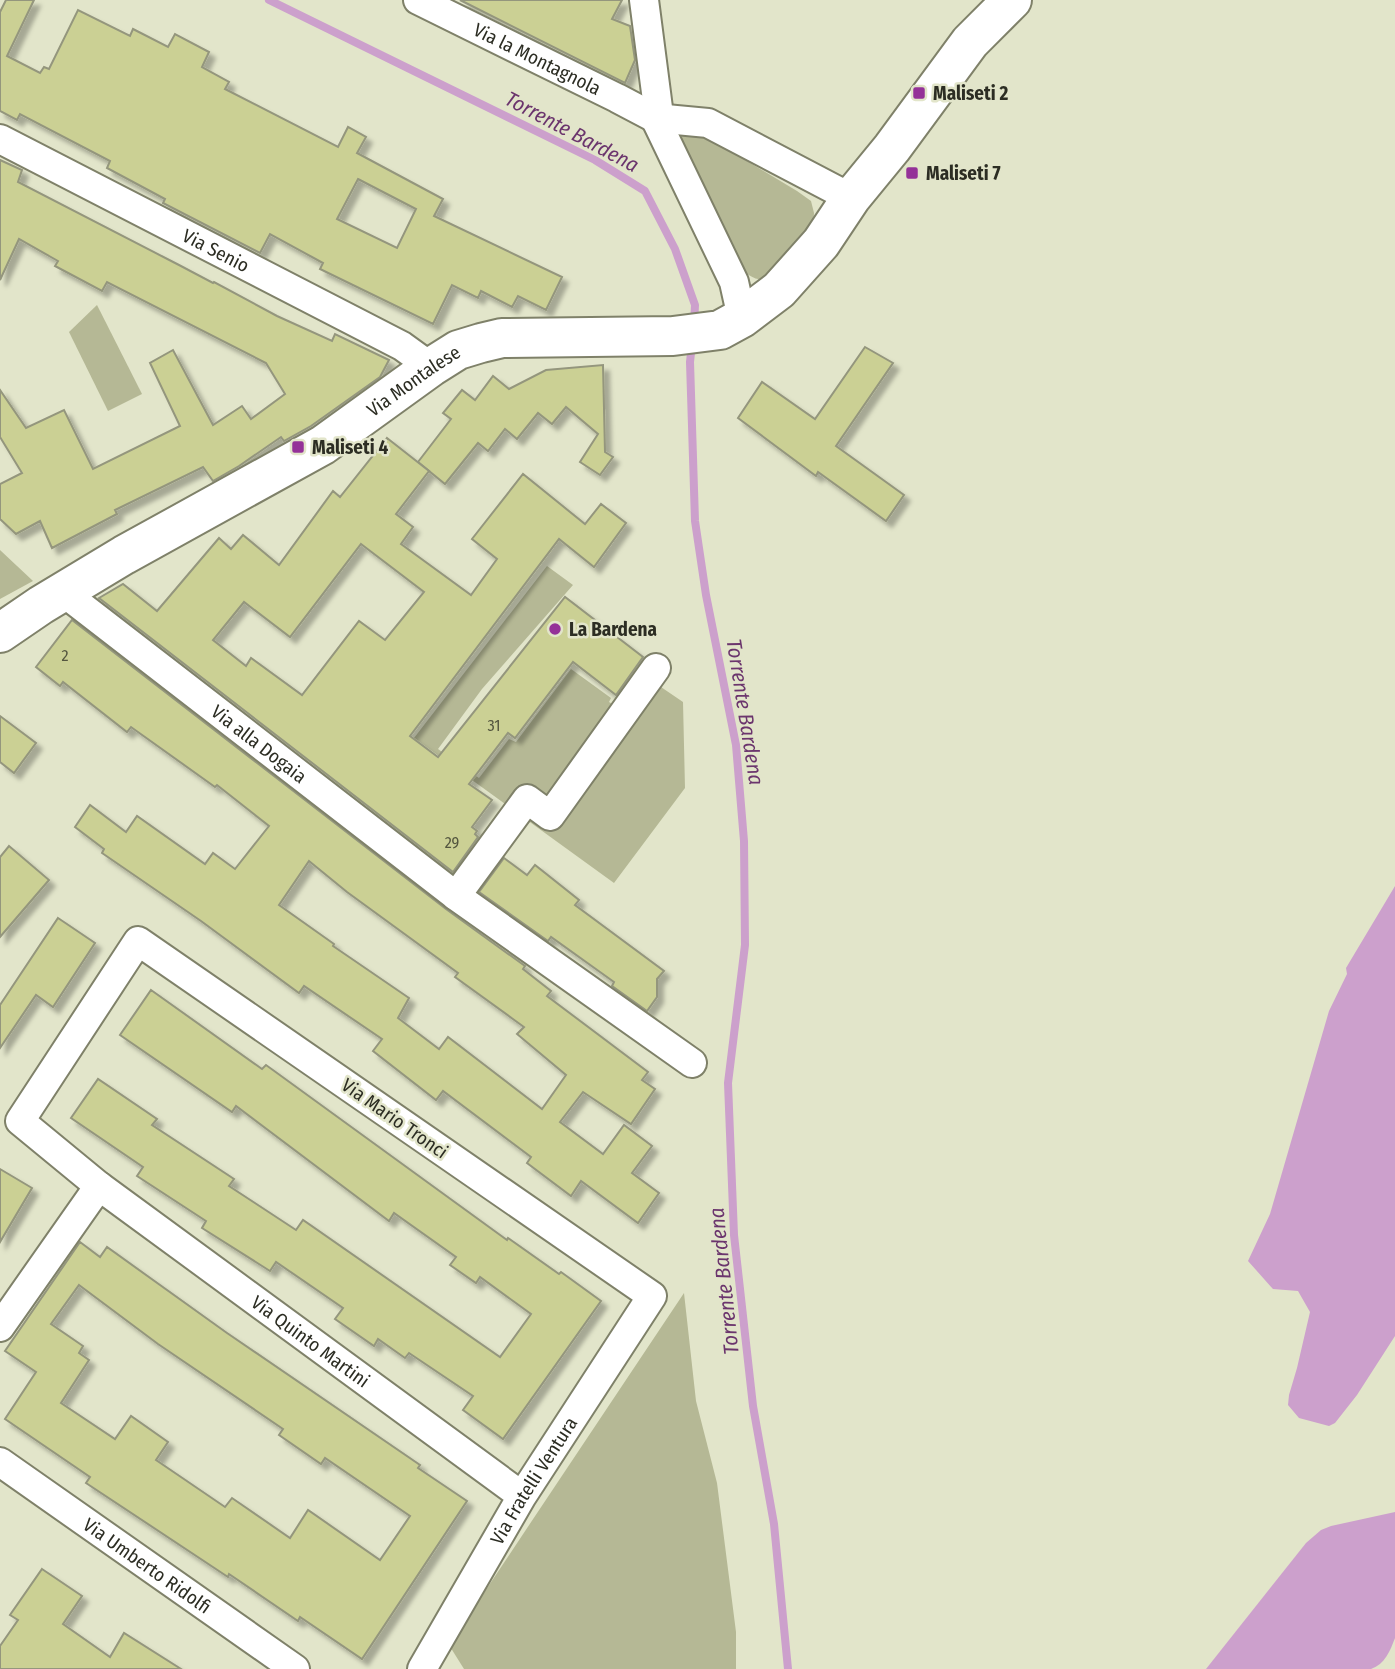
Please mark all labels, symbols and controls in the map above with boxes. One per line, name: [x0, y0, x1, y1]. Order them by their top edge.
street label: Via la Montagnola: [470, 18, 604, 100]
place label: Maliseti 2: [933, 82, 1009, 105]
marker: Maliseti 2: [911, 85, 927, 101]
water label: Torrente Bardena: [501, 86, 643, 178]
place label: Maliseti 7: [926, 162, 1001, 185]
marker: Maliseti 7: [904, 165, 920, 181]
street label: Via Senio: [179, 224, 253, 277]
street label: Via Montalese: [362, 340, 465, 422]
place label: Maliseti 4: [312, 436, 389, 459]
marker: Maliseti 4: [290, 439, 306, 455]
place label: La Bardena: [569, 618, 657, 641]
marker: La Bardena: [547, 621, 563, 637]
water label: Torrente Bardena: [721, 637, 769, 787]
house number: 2: [61, 646, 69, 665]
street label: Via alla Dogaia: [207, 700, 311, 788]
house number: 31: [487, 716, 501, 735]
house number: 29: [445, 833, 460, 852]
street label: Via Mario Tronci: [337, 1073, 452, 1163]
water label: Torrente Bardena: [703, 1206, 745, 1356]
street label: Via Quinto Martini: [247, 1291, 374, 1392]
street label: Via Fratelli Ventura: [486, 1413, 582, 1549]
street label: Via Umberto Ridolfi: [79, 1513, 215, 1619]

